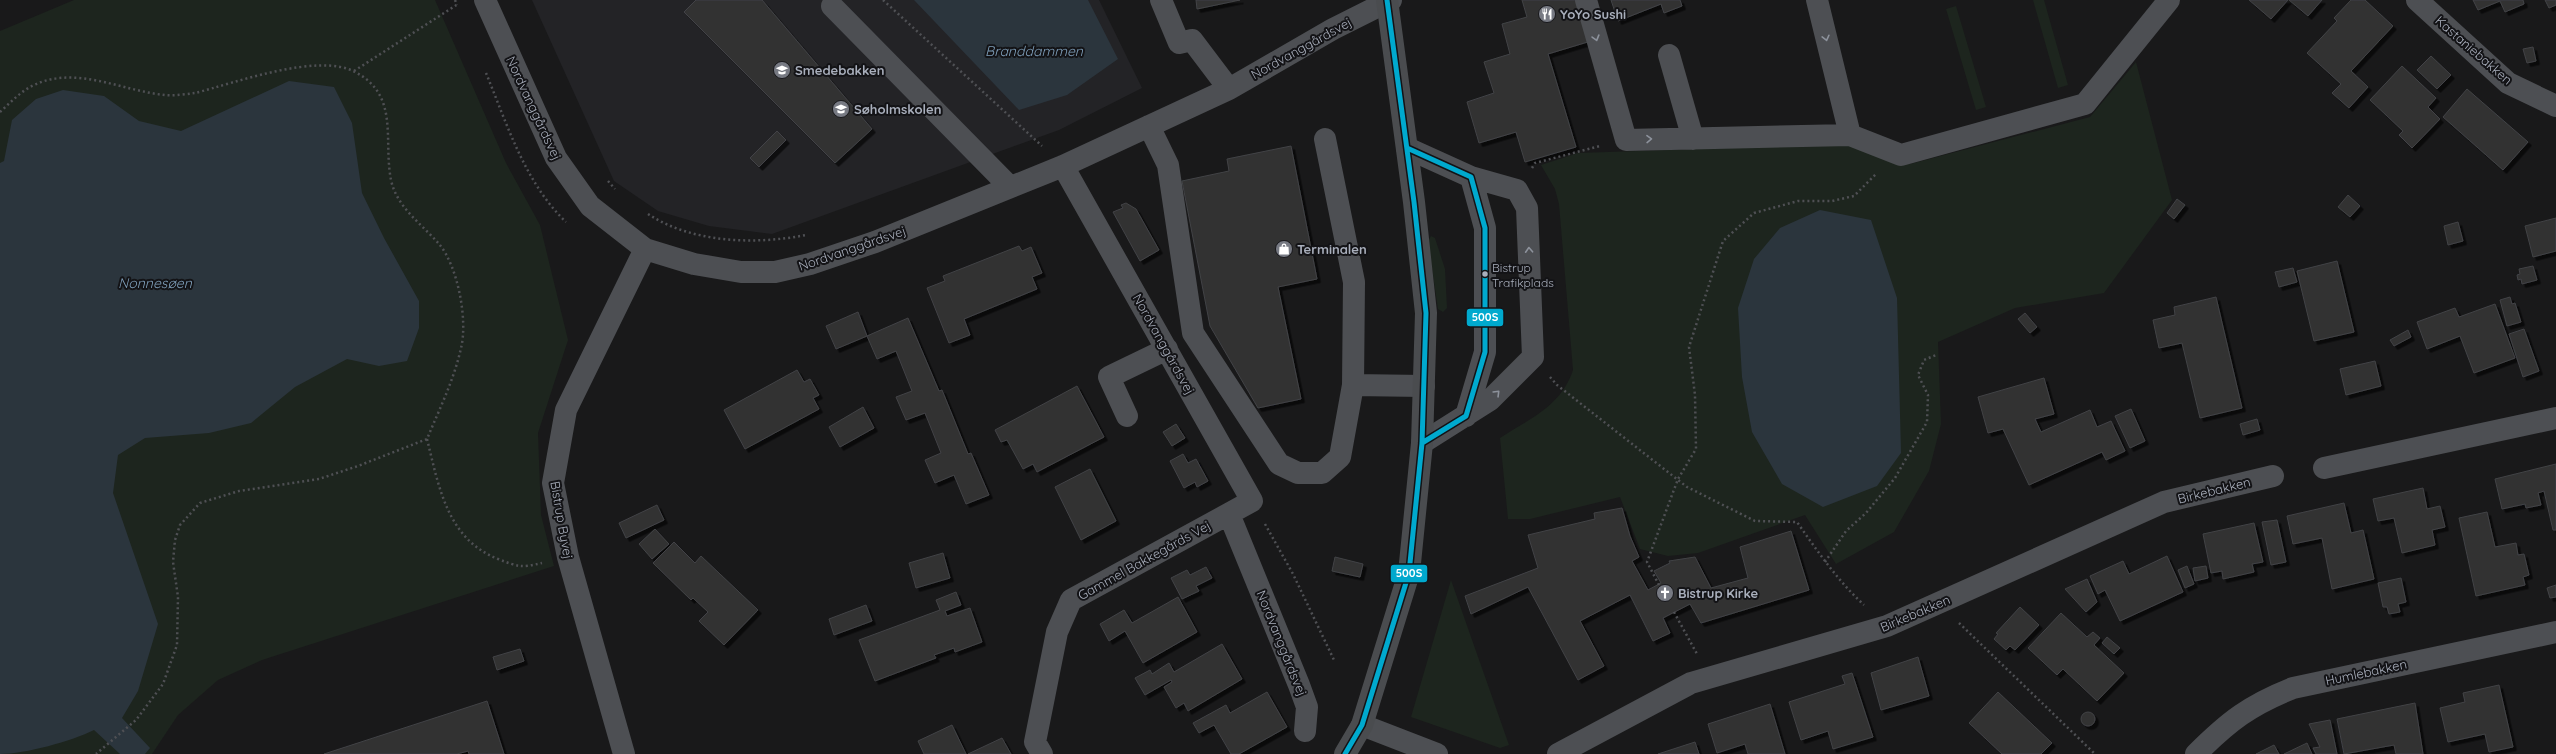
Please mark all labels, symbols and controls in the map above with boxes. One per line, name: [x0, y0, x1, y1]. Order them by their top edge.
restaurant icon: YoYo Sushi: [1537, 4, 1557, 24]
place label: YoYo Sushi: [1560, 6, 1626, 22]
street label: Kastaniebakken: [2432, 12, 2516, 88]
street label: Nordvanggårdsvej: [1248, 14, 1354, 82]
one-way arrow: [1592, 34, 1600, 41]
one-way arrow: [1822, 35, 1830, 41]
water label: Branddammen: [985, 42, 1084, 60]
street label: Nordvanggårdsvej: [503, 54, 565, 162]
school or university icon: Smedebakken: [772, 60, 792, 80]
place label: Smedebakken: [795, 62, 884, 78]
school or university icon: Søholmskolen: [831, 99, 851, 119]
place label: Søholmskolen: [854, 101, 941, 117]
one-way arrow: [1646, 135, 1652, 144]
street label: Nordvanggårdsvej: [796, 222, 908, 274]
shop icon: Terminalen: [1274, 239, 1294, 259]
place label: Terminalen: [1297, 241, 1367, 257]
one-way arrow: [1524, 247, 1533, 253]
place label: Bistrup Trafikplads: [1492, 260, 1554, 290]
marker: Bistrup Trafikplads: [1480, 269, 1490, 279]
water label: Nonnesøen: [118, 274, 193, 292]
street label: Nordvanggårdsvej: [1130, 291, 1198, 397]
line badge: 500S: [1466, 308, 1504, 327]
text: 500S: [1472, 310, 1499, 324]
one-way arrow: [1492, 390, 1500, 398]
street label: Birkebakken: [2176, 473, 2252, 507]
street label: Bistrup Byvej: [547, 480, 577, 560]
street label: Gammel Bakkegårds Vej: [1075, 517, 1213, 603]
line badge: 500S: [1390, 564, 1428, 583]
text: 500S: [1396, 566, 1423, 580]
church icon: Bistrup Kirke: [1655, 583, 1675, 603]
place label: Bistrup Kirke: [1678, 585, 1759, 601]
street label: Nordvanggårdsvej: [1253, 588, 1311, 698]
street label: Birkebakken: [1878, 591, 1952, 635]
street label: Humlebakken: [2324, 656, 2408, 688]

